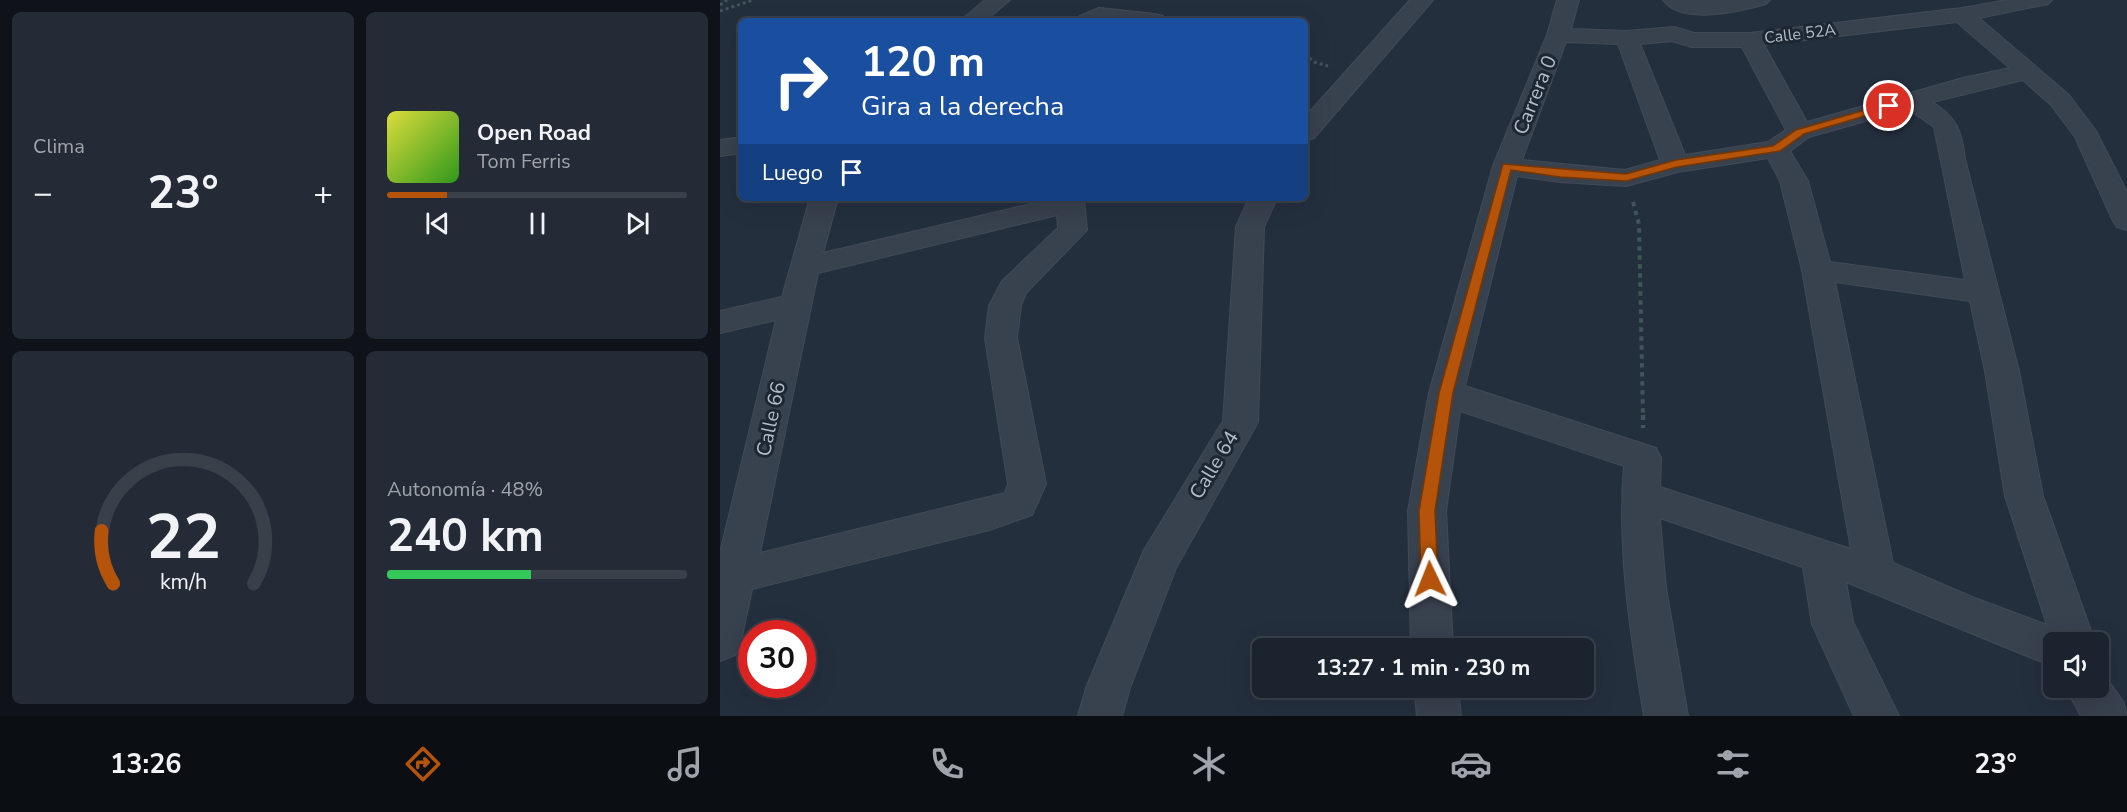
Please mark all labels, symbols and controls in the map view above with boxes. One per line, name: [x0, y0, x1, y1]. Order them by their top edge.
street label: Calle 52A: [1763, 19, 1837, 49]
text: 120 m: [861, 34, 985, 91]
icon: right: [762, 42, 840, 120]
street label: Carrera 0: [1507, 51, 1563, 139]
pin: [1863, 80, 1914, 131]
text: Gira a la derecha: [861, 88, 1064, 125]
icon: arrive: [1872, 89, 1905, 122]
text: Open Road: [477, 118, 591, 148]
text: Clima: [33, 133, 85, 160]
text: Tom Ferris: [477, 148, 571, 175]
icon: arrive: [835, 156, 868, 189]
text: Luego: [762, 158, 823, 188]
text: 23°: [147, 163, 219, 224]
text: −: [33, 171, 53, 216]
text: +: [313, 171, 333, 216]
icon: previous: [421, 207, 454, 240]
icon: pause: [521, 207, 554, 240]
icon: next: [621, 207, 654, 240]
street label: Calle 66: [750, 379, 792, 459]
street label: Calle 64: [1183, 426, 1245, 504]
text: Autonomía · 48%: [387, 476, 543, 503]
text: 22: [146, 495, 220, 580]
text: 240 km: [387, 506, 544, 567]
position arrow: [1398, 547, 1462, 611]
text: km/h: [159, 568, 207, 598]
speed limit sign: 30: [738, 620, 816, 698]
map controls: [2043, 632, 2109, 698]
button: sound: [2043, 632, 2109, 698]
text: 13:27 · 1 min · 230 m: [1316, 653, 1530, 683]
icon: directions: [402, 743, 444, 785]
icon: music: [664, 743, 706, 785]
icon: phone: [926, 743, 968, 785]
icon: climate: [1188, 743, 1230, 785]
icon: car: [1450, 743, 1492, 785]
icon: filters: [1712, 743, 1754, 785]
text: 13:26: [110, 746, 182, 783]
text: 23°: [1974, 746, 2017, 783]

